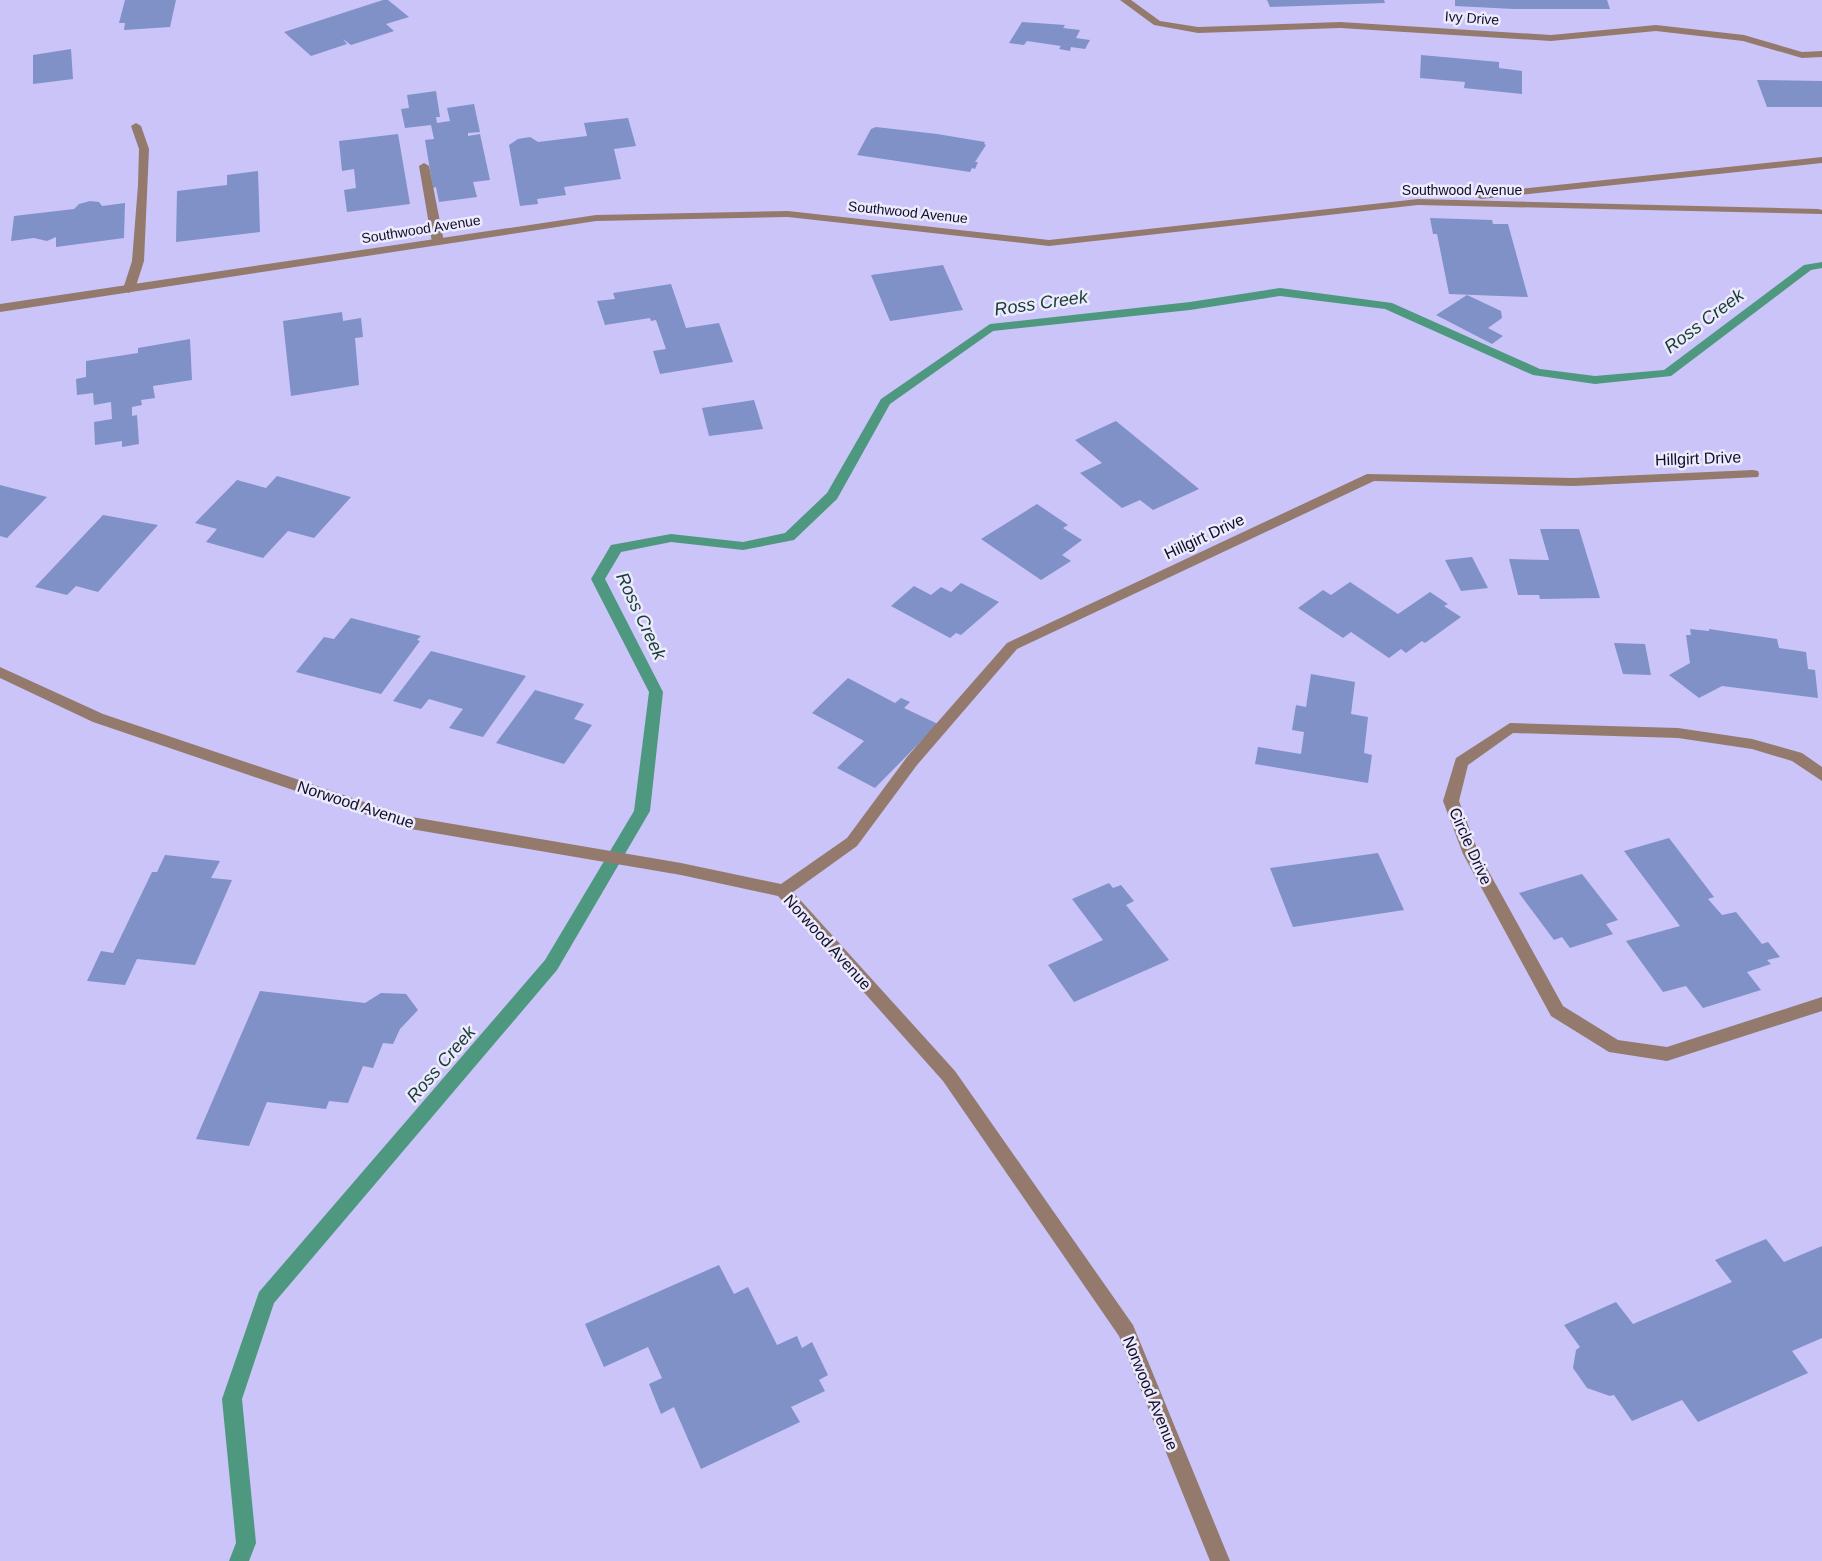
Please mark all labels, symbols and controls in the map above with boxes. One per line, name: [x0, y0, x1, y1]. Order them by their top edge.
street label: Ivy Drive: [1444, 8, 1500, 28]
street label: Southwood Avenue: [1402, 182, 1522, 198]
street label: Southwood Avenue: [847, 198, 969, 226]
street label: Southwood Avenue: [360, 212, 482, 246]
water label: Ross Creek: [1660, 284, 1748, 357]
water label: Ross Creek: [993, 286, 1090, 319]
street label: Hillgirt Drive: [1655, 448, 1741, 468]
street label: Hillgirt Drive: [1162, 510, 1247, 562]
water label: Ross Creek: [612, 569, 670, 664]
street label: Norwood Avenue: [295, 778, 416, 831]
street label: Circle Drive: [1446, 805, 1495, 888]
street label: Norwood Avenue: [781, 891, 875, 993]
water label: Ross Creek: [403, 1021, 480, 1106]
street label: Norwood Avenue: [1120, 1334, 1181, 1453]

